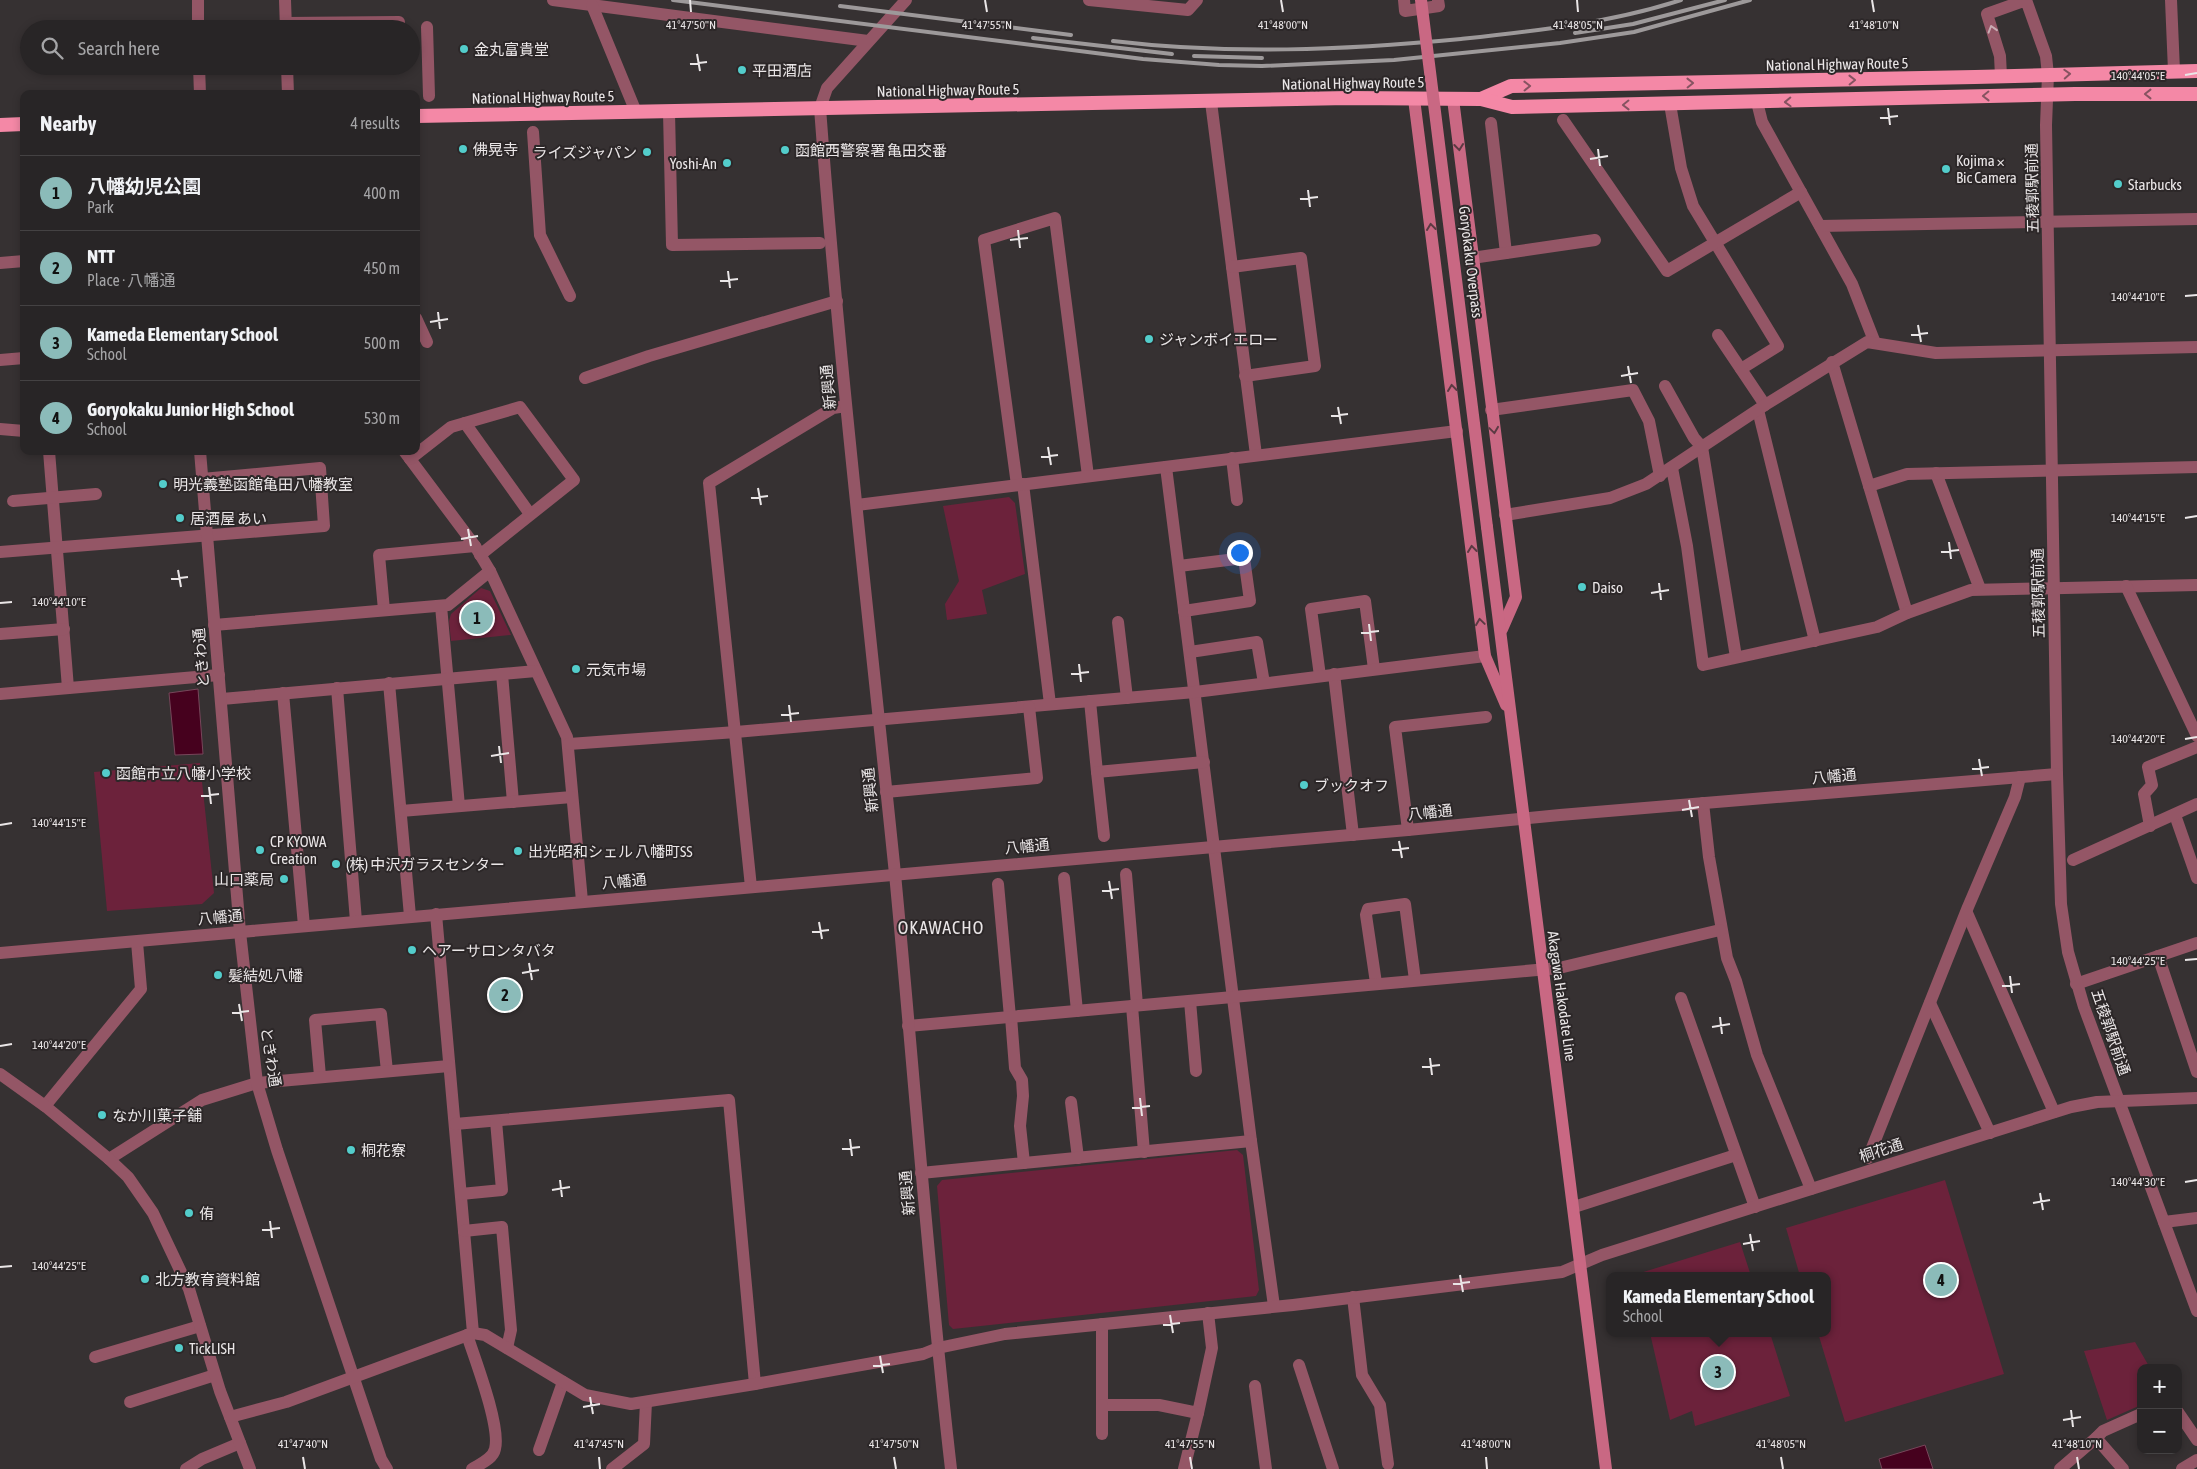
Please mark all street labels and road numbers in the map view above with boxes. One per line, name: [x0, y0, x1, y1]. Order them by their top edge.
street label: National Highway Route 5: [1766, 54, 1908, 74]
street label: National Highway Route 5: [1282, 73, 1424, 93]
street label: National Highway Route 5: [877, 80, 1019, 100]
street label: National Highway Route 5: [472, 87, 614, 107]
street label: 五稜郭駅前通: [2023, 143, 2041, 233]
street label: Goryokaku Overpass: [1456, 205, 1486, 319]
street label: 新興通: [818, 364, 838, 410]
street label: 五稜郭駅前通: [2029, 548, 2047, 638]
street label: ときわ通: [190, 627, 212, 689]
street label: 八幡通: [1811, 766, 1857, 786]
street label: 新興通: [859, 767, 881, 813]
street label: 八幡通: [1407, 801, 1453, 823]
street label: 八幡通: [1004, 836, 1050, 856]
street label: 八幡通: [601, 871, 647, 891]
street label: 八幡通: [197, 907, 243, 927]
street label: Akagawa Hakodate Line: [1544, 930, 1580, 1062]
street label: 五稜郭駅前通: [2088, 987, 2134, 1077]
street label: ときわ通: [258, 1026, 284, 1088]
street label: 桐花通: [1857, 1135, 1905, 1165]
street label: 新興通: [897, 1170, 917, 1216]

